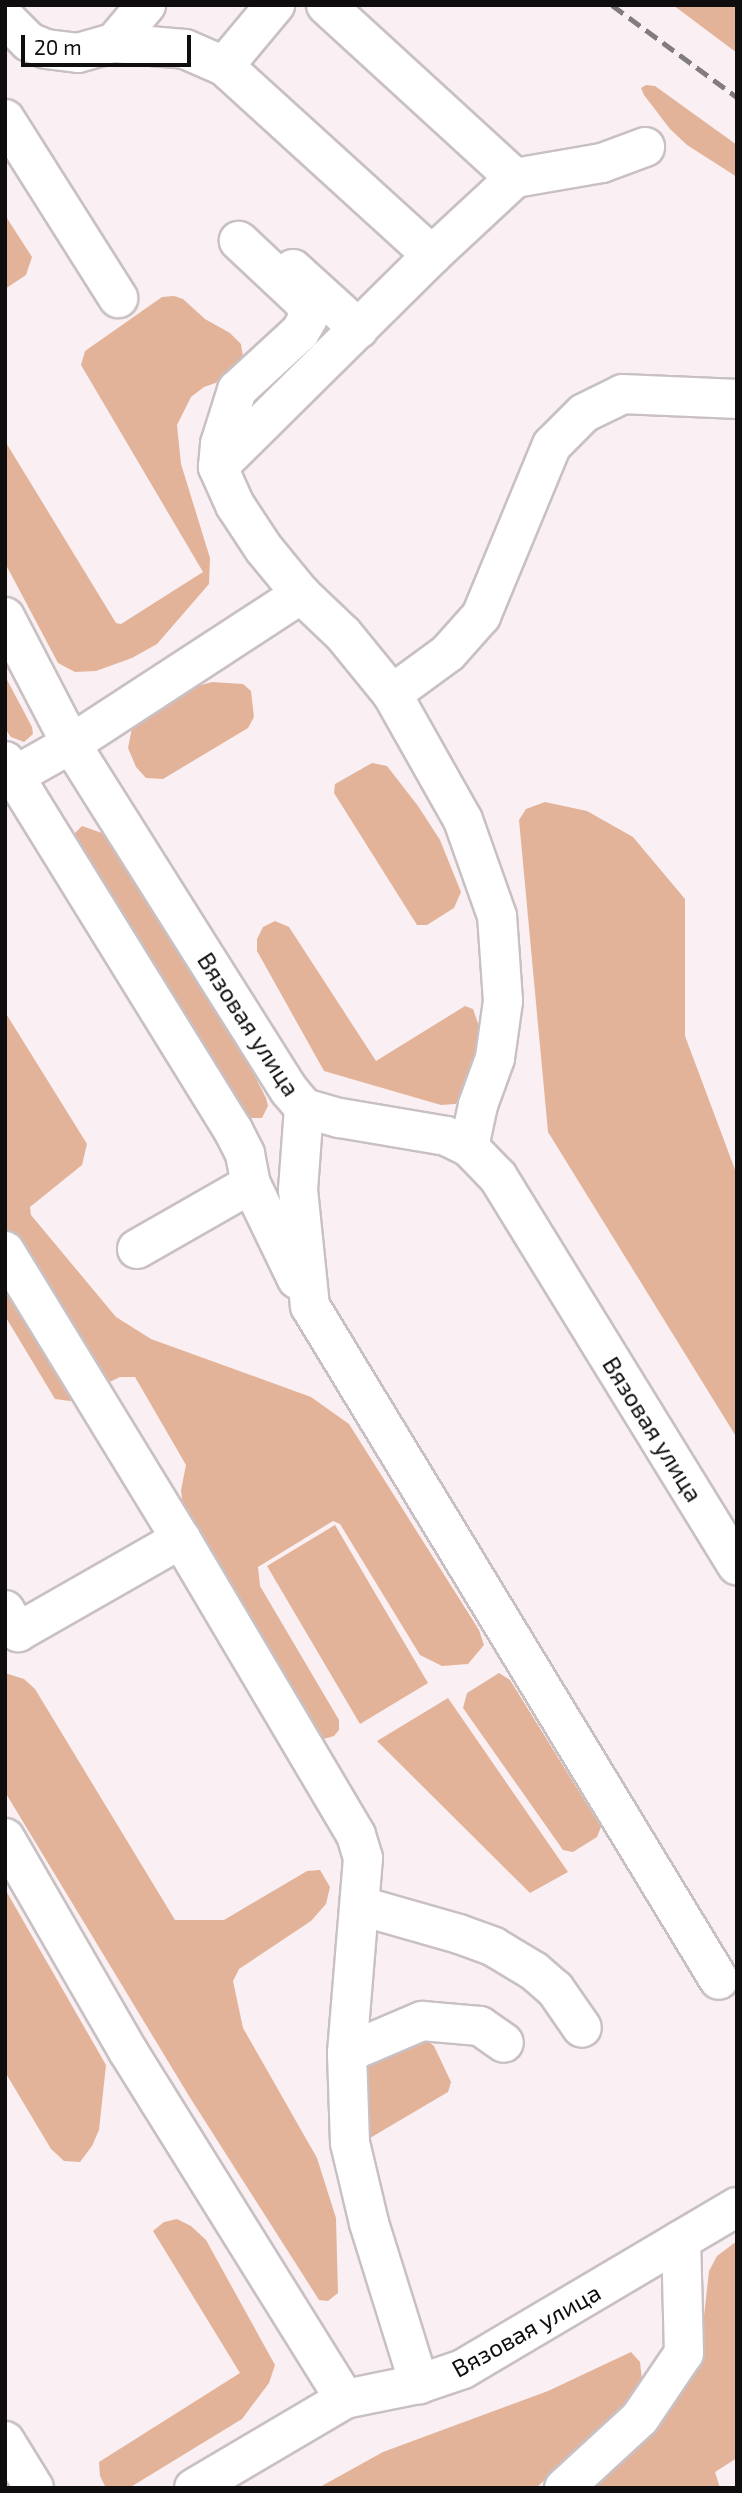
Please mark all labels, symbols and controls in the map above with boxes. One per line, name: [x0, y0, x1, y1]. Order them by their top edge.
scale bar: [24, 21, 194, 65]
text: 20 m: [34, 34, 82, 59]
street label: Вязовая улица: [192, 947, 306, 1101]
street label: Вязовая улица: [597, 1351, 709, 1507]
street label: Вязовая улица: [447, 2277, 605, 2383]

